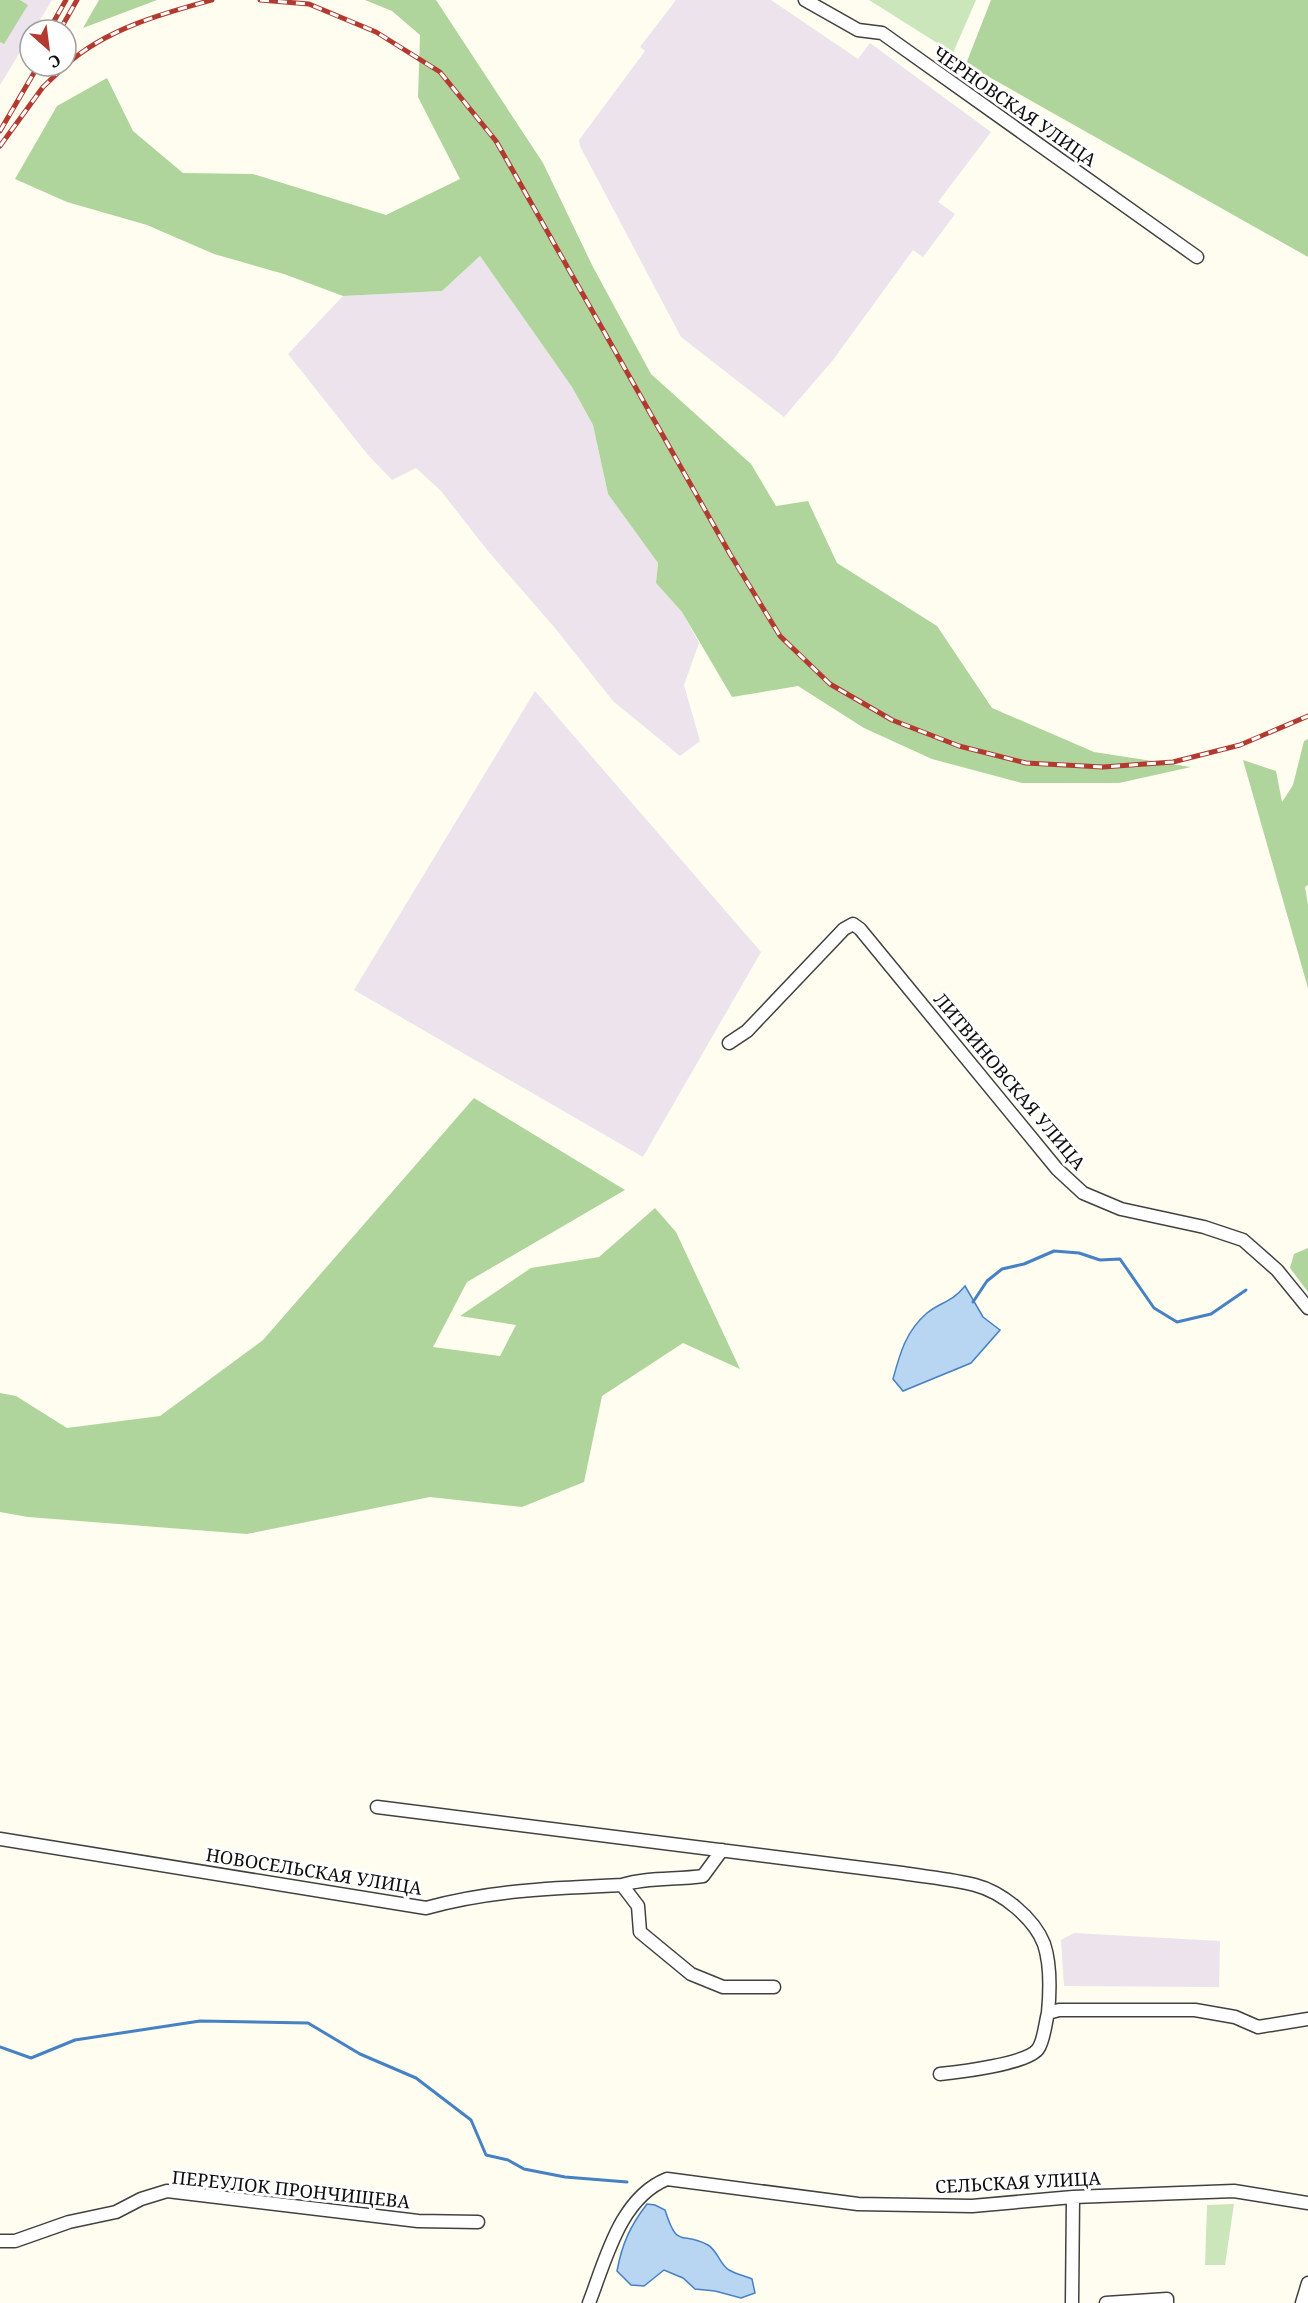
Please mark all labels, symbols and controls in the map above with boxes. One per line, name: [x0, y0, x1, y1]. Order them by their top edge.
north arrow: [18, 18, 78, 78]
street label: ЧЕРНОВСКАЯ УЛИЦА: [928, 40, 1102, 172]
text: С: [45, 49, 65, 73]
street label: ЛИТВИНОВСКАЯ УЛИЦА: [929, 988, 1091, 1175]
street label: НОВОСЕЛЬСКАЯ УЛИЦА: [204, 1842, 424, 1900]
street label: ПЕРЕУЛОК ПРОНЧИЩЕВА: [171, 2165, 412, 2213]
street label: СЕЛЬСКАЯ УЛИЦА: [935, 2166, 1102, 2198]

